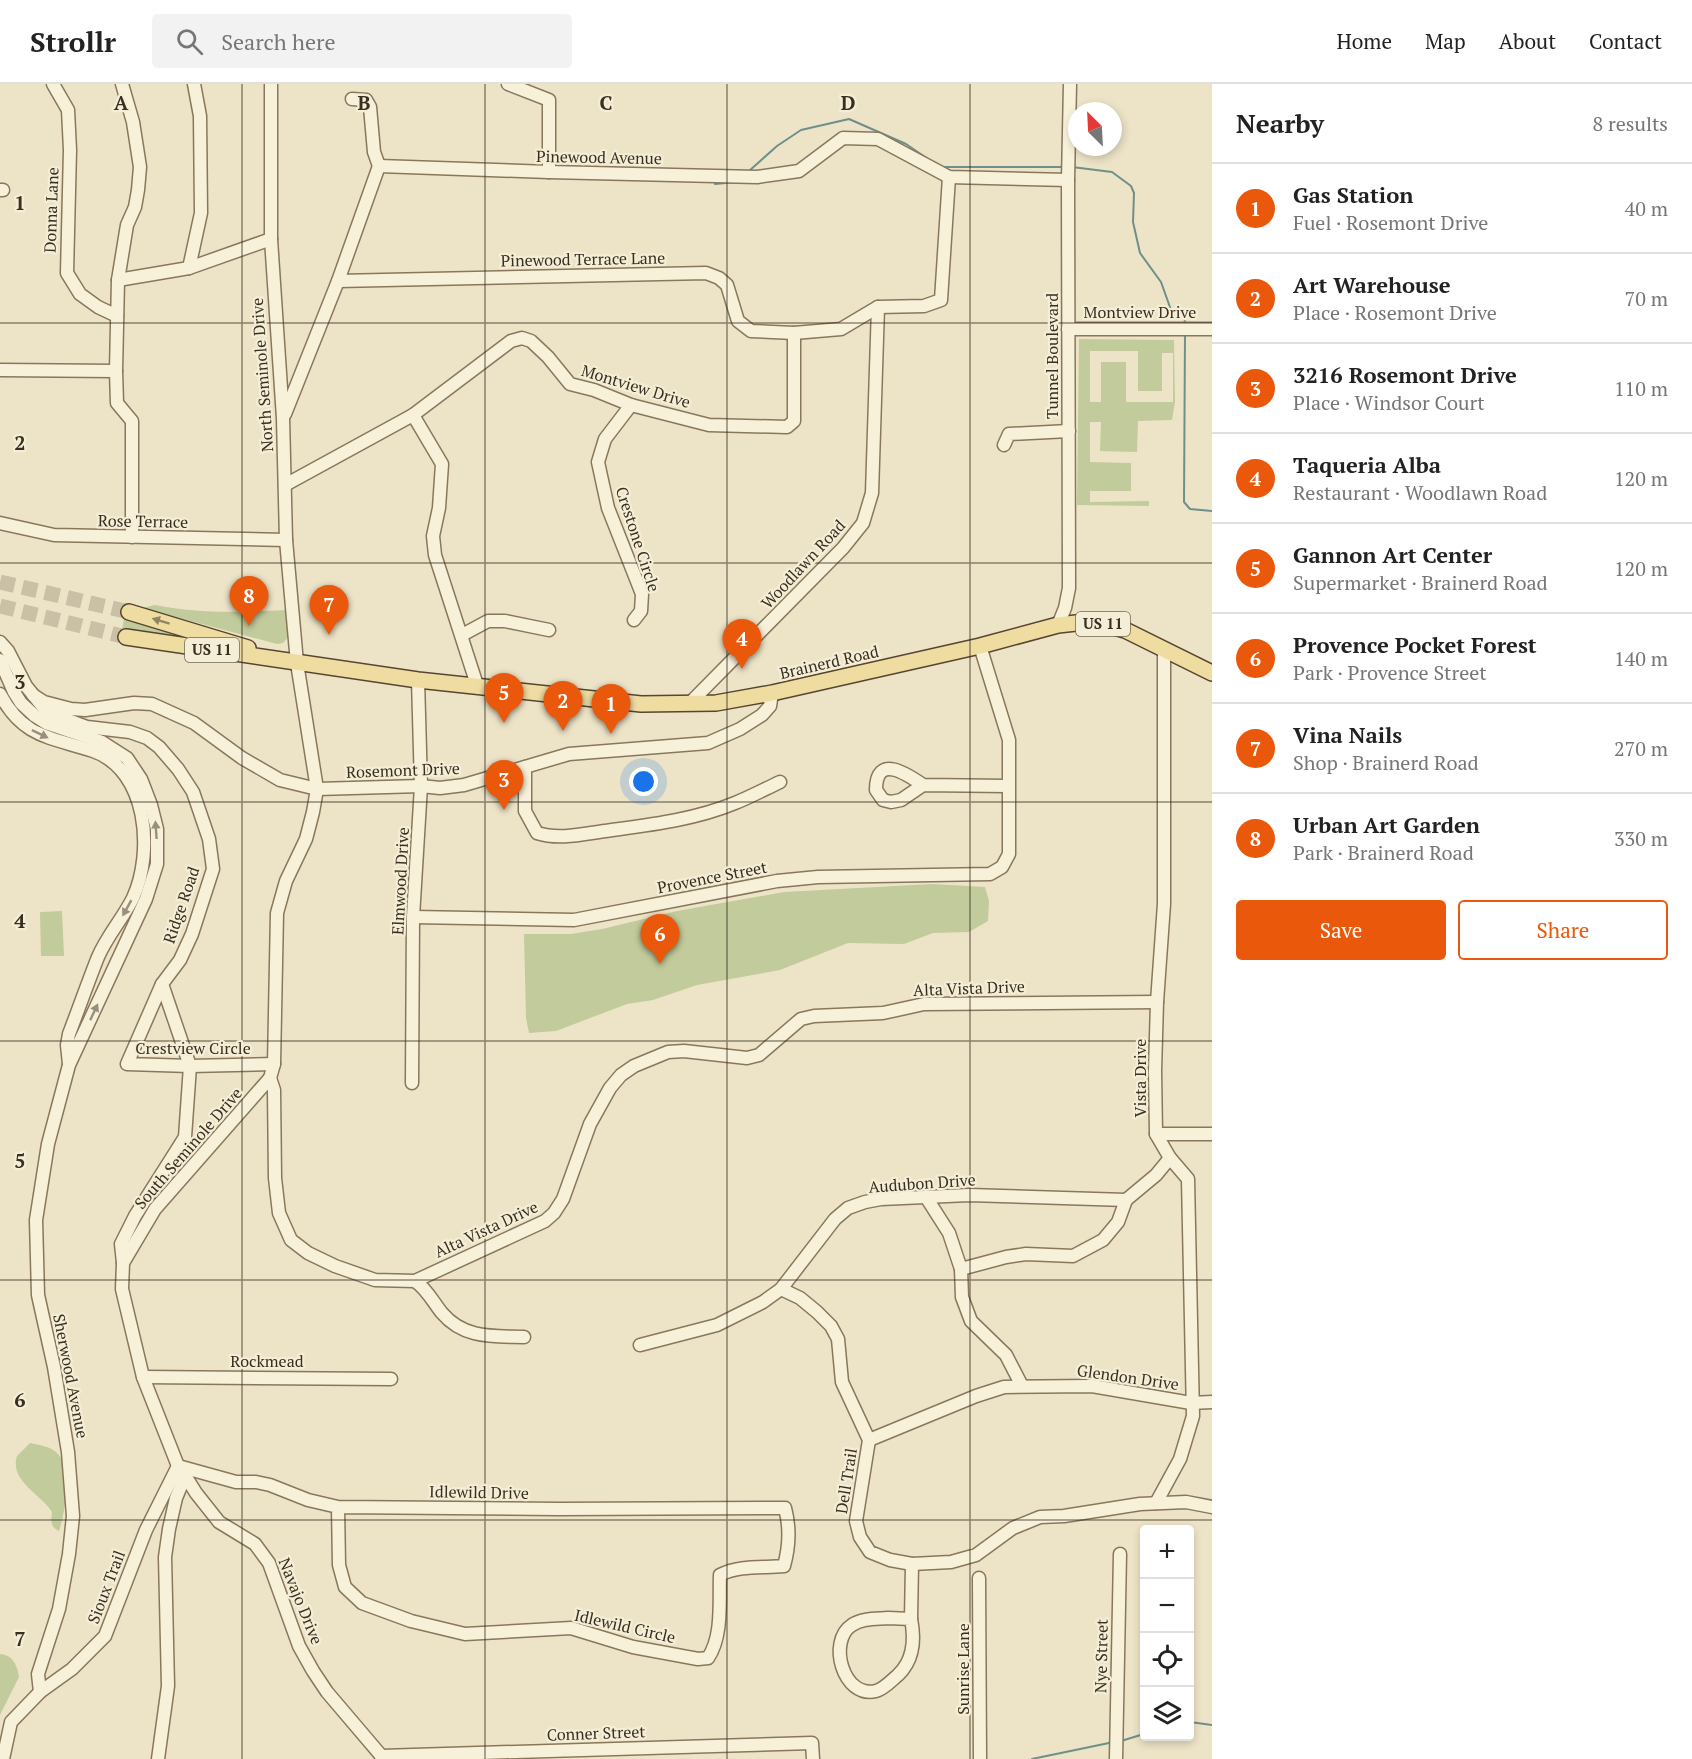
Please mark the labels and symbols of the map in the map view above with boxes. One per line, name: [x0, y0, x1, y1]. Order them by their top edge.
text: A: [114, 89, 129, 116]
text: B: [358, 89, 371, 116]
text: C: [599, 89, 613, 116]
text: D: [841, 89, 855, 116]
north arrow: [1068, 102, 1122, 156]
street label: Pinewood Avenue: [536, 145, 662, 169]
street label: Donna Lane: [39, 167, 63, 253]
text: 1: [14, 189, 26, 216]
street label: Pinewood Terrace Lane: [501, 247, 665, 271]
street label: Tunnel Boulevard: [1041, 293, 1063, 419]
street label: North Seminole Drive: [246, 297, 278, 453]
street label: Montview Drive: [1084, 301, 1196, 323]
street label: Montview Drive: [579, 359, 693, 413]
text: 2: [14, 429, 26, 456]
street label: Crestone Circle: [611, 484, 665, 594]
street label: Rose Terrace: [98, 509, 188, 533]
street label: Woodlawn Road: [756, 515, 850, 613]
pin: 8: [230, 576, 268, 626]
pin: 7: [310, 586, 348, 635]
road number: US 11: [1076, 612, 1130, 636]
one-way arrow: [152, 616, 170, 625]
pin: 4: [722, 620, 762, 669]
road number: US 11: [185, 638, 239, 662]
street label: Brainerd Road: [777, 640, 881, 684]
text: 3: [14, 668, 26, 695]
pin: 5: [484, 674, 524, 723]
pin: 2: [544, 682, 582, 731]
pin: 1: [592, 684, 630, 734]
one-way arrow: [32, 729, 49, 739]
street label: Rosemont Drive: [346, 757, 460, 783]
pin: 3: [484, 760, 524, 810]
your location: [629, 767, 658, 796]
one-way arrow: [151, 821, 161, 840]
street label: Elmwood Drive: [386, 826, 414, 936]
street label: Provence Street: [655, 856, 769, 898]
street label: Ridge Road: [158, 864, 204, 946]
one-way arrow: [122, 900, 132, 917]
text: 4: [14, 907, 26, 934]
pin: 6: [640, 914, 680, 964]
street label: Alta Vista Drive: [913, 975, 1025, 1001]
one-way arrow: [89, 1004, 98, 1021]
street label: Crestview Circle: [135, 1037, 251, 1059]
street label: Vista Drive: [1129, 1039, 1151, 1117]
street label: South Seminole Drive: [129, 1083, 247, 1213]
text: 5: [14, 1147, 26, 1174]
street label: Audubon Drive: [868, 1168, 976, 1198]
street label: Alta Vista Drive: [431, 1195, 541, 1263]
street label: Sherwood Avenue: [48, 1312, 94, 1440]
street label: Rockmead: [230, 1350, 304, 1372]
street label: Glendon Drive: [1076, 1359, 1180, 1395]
text: 6: [14, 1386, 26, 1413]
street label: Dell Trail: [830, 1446, 862, 1515]
street label: Idlewild Drive: [429, 1480, 529, 1504]
street label: Sioux Trail: [82, 1547, 130, 1627]
street label: Navajo Drive: [274, 1554, 328, 1648]
street label: Idlewild Circle: [572, 1604, 678, 1648]
street label: Nye Street: [1089, 1619, 1113, 1693]
street label: Sunrise Lane: [952, 1623, 974, 1715]
text: 7: [14, 1625, 26, 1652]
street label: Conner Street: [546, 1720, 646, 1746]

